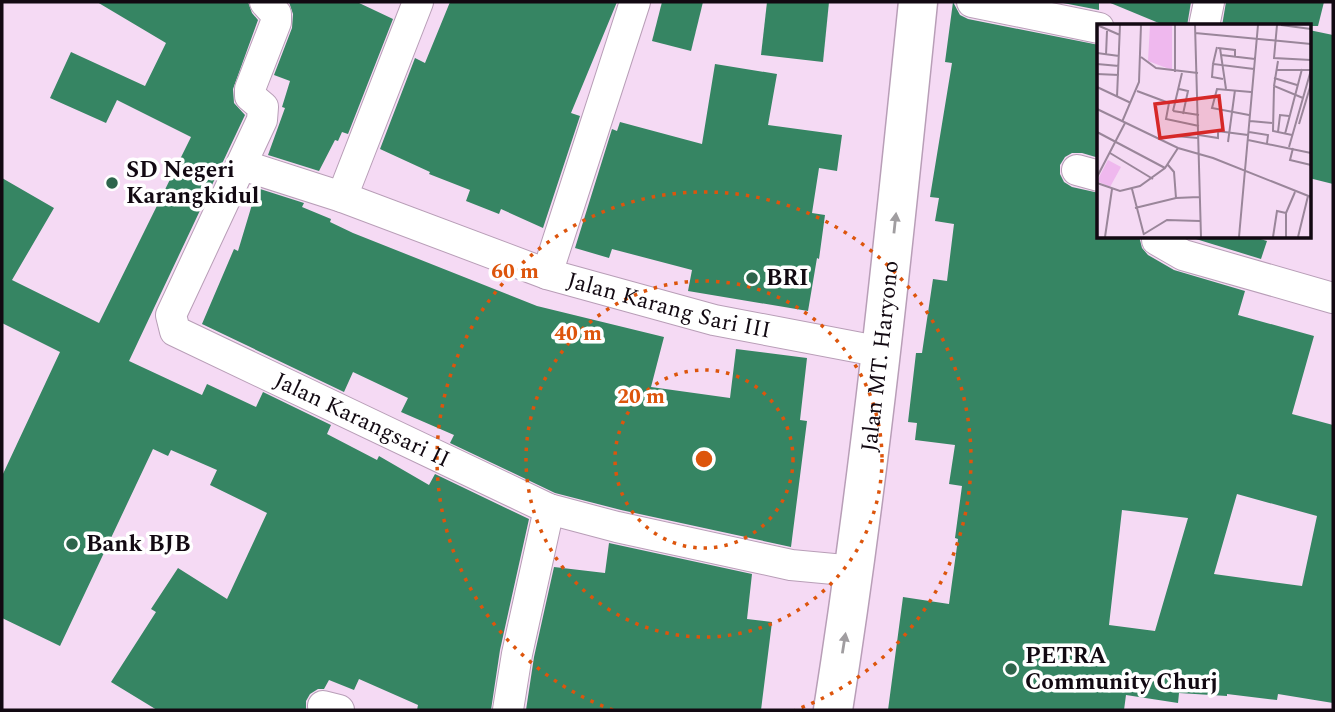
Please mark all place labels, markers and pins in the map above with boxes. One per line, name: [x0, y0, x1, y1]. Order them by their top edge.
place label: SD Negeri Karangkidul: [126, 153, 259, 214]
marker: SD Negeri Karangkidul: [104, 175, 120, 191]
place label: BRI: [766, 261, 808, 296]
marker: BRI: [744, 270, 760, 286]
centre of rings: [692, 447, 716, 471]
place label: Bank BJB: [86, 527, 190, 562]
marker: Bank BJB: [64, 536, 80, 552]
place label: PETRA Community Churj: [1025, 639, 1218, 700]
marker: PETRA Community Churj: [1003, 661, 1019, 677]

